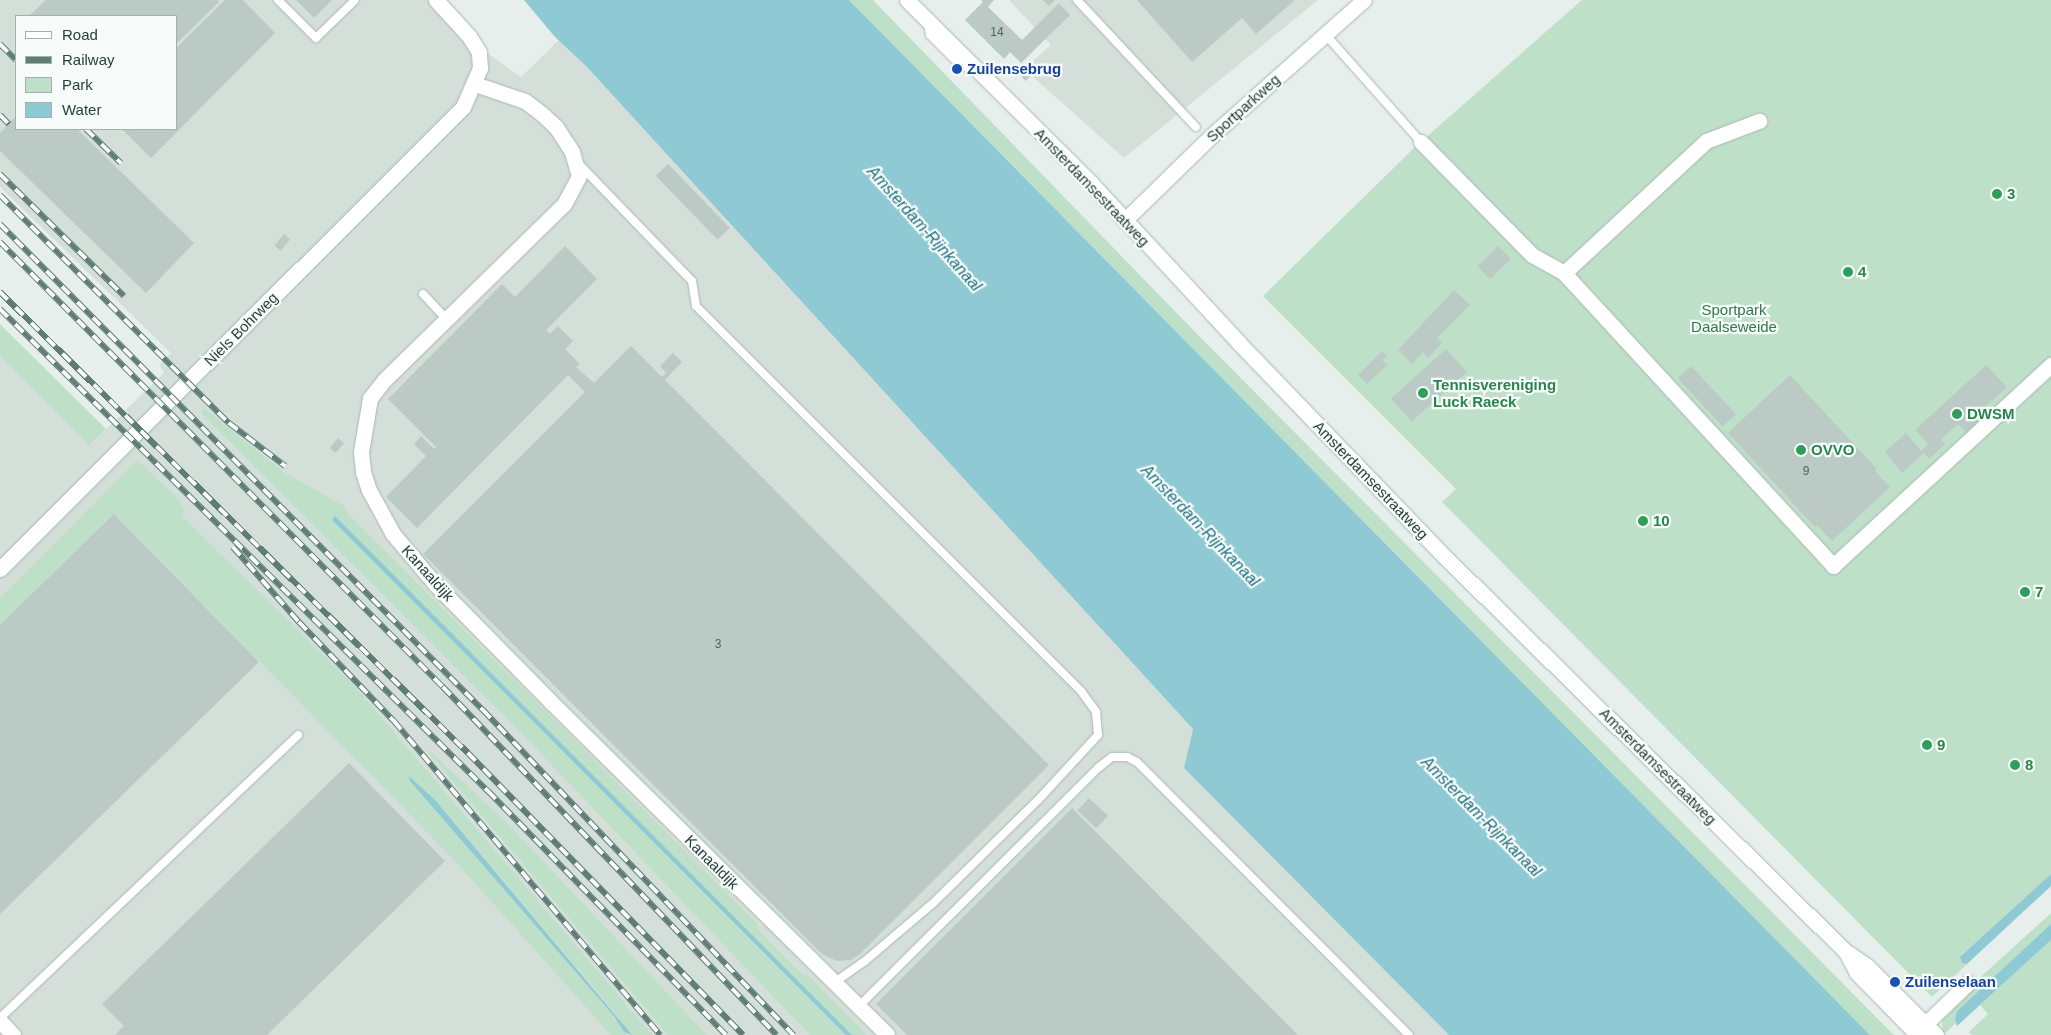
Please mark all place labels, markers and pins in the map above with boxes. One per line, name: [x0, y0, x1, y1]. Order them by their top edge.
place label: Zuilensebrug: [967, 60, 1061, 78]
marker: Zuilensebrug: [951, 63, 963, 75]
place label: 3: [2007, 185, 2015, 203]
marker: 3: [1991, 188, 2003, 200]
place label: 4: [1858, 263, 1866, 281]
marker: 4: [1842, 266, 1854, 278]
place label: Tennisvereniging Luck Raeck: [1433, 375, 1556, 410]
marker: Tennisvereniging Luck Raeck: [1417, 387, 1429, 399]
place label: DWSM: [1967, 405, 2014, 423]
marker: DWSM: [1951, 408, 1963, 420]
place label: OVVO: [1811, 441, 1854, 459]
marker: OVVO: [1795, 444, 1807, 456]
place label: 10: [1653, 512, 1670, 530]
marker: 10: [1637, 515, 1649, 527]
place label: 7: [2035, 583, 2043, 601]
marker: 7: [2019, 586, 2031, 598]
place label: 9: [1937, 736, 1945, 754]
marker: 9: [1921, 739, 1933, 751]
place label: 8: [2025, 756, 2033, 774]
marker: 8: [2009, 759, 2021, 771]
place label: Zuilenselaan: [1905, 973, 1996, 991]
marker: Zuilenselaan: [1889, 976, 1901, 988]

